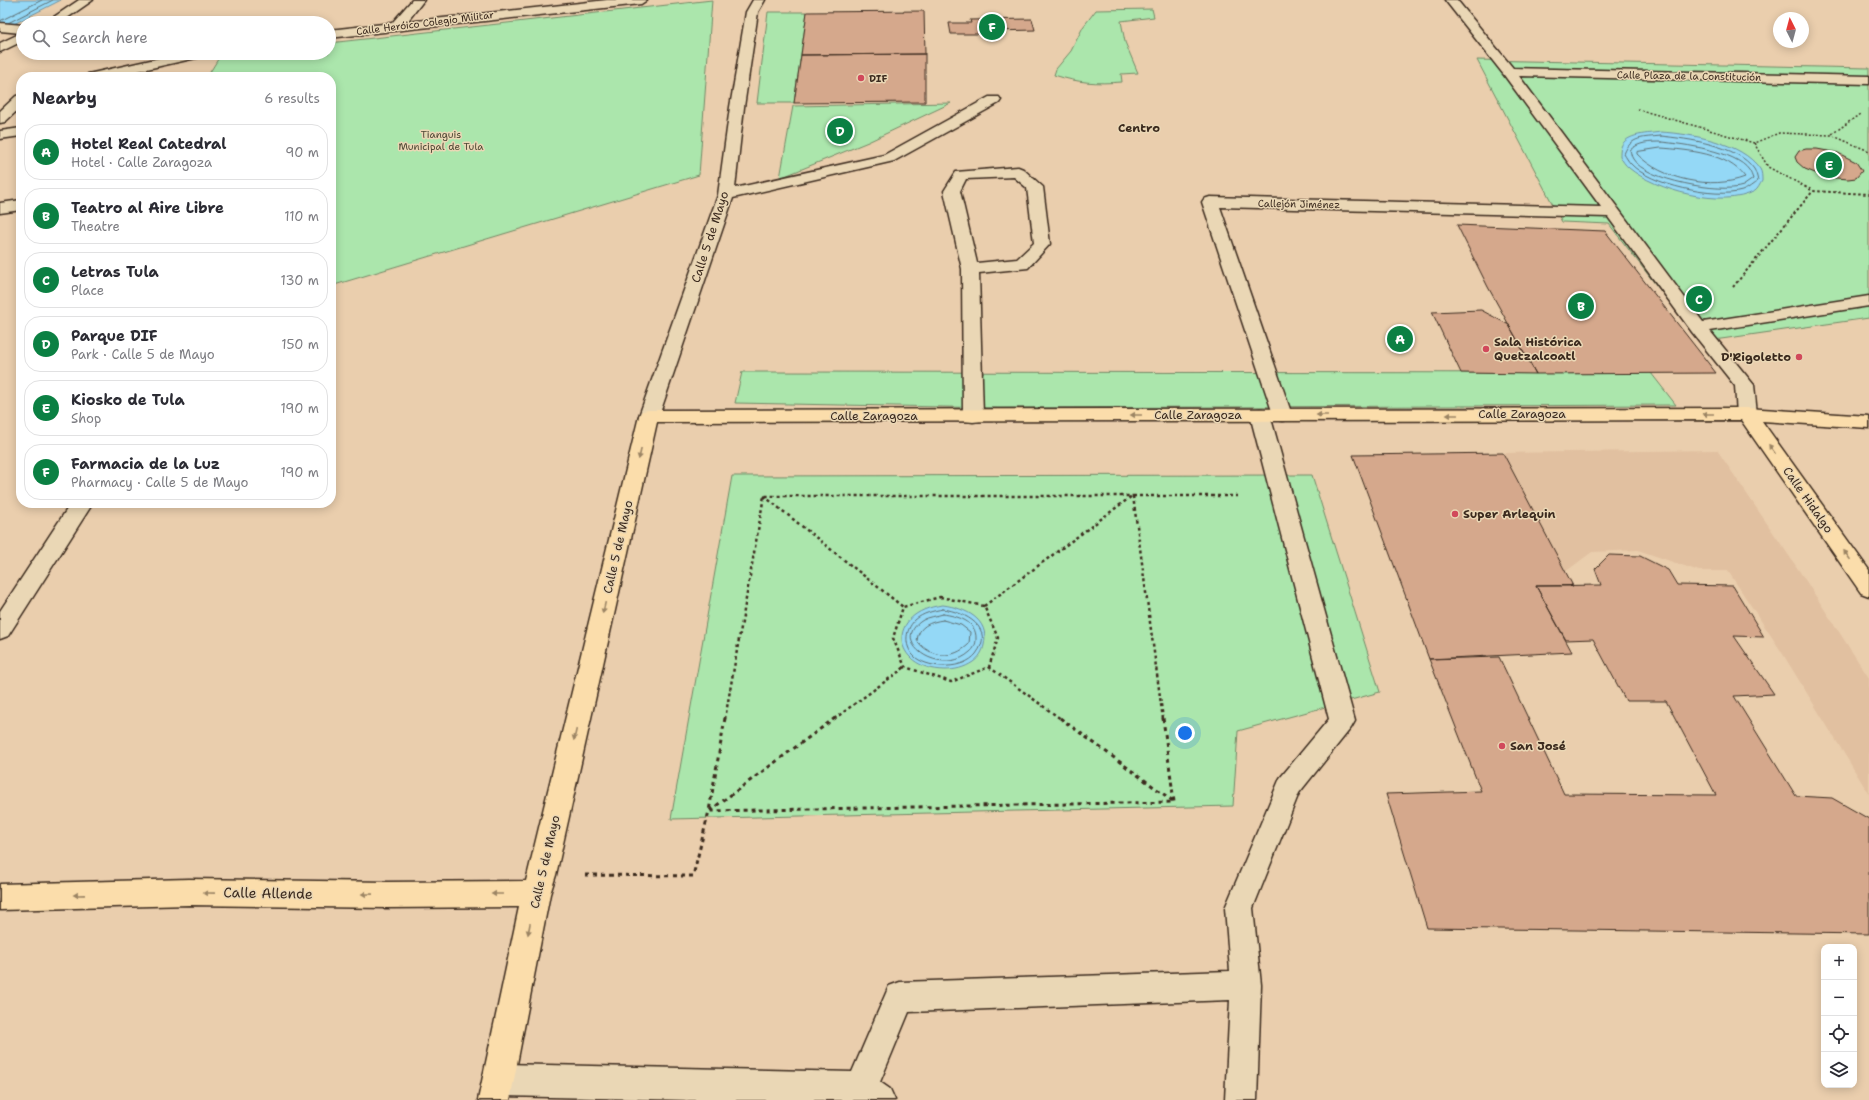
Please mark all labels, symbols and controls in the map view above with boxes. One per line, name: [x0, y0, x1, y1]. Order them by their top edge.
street label: Calle Heróico Colegio Militar: [355, 8, 495, 38]
pin: F: [979, 12, 1005, 42]
north arrow: [1773, 12, 1809, 48]
search box: [16, 16, 336, 60]
icon: search: [30, 27, 52, 49]
text: Search here: [62, 28, 148, 48]
street label: Calle Plaza de la Constitución: [1617, 68, 1761, 84]
place label: DIF: [869, 72, 887, 85]
marker: DIF: [856, 73, 866, 83]
text: Nearby: [32, 87, 97, 109]
text: 6 results: [264, 90, 320, 107]
pin: D: [827, 116, 853, 146]
district label: Centro: [1118, 120, 1160, 136]
park label: Tianguis Municipal de Tula: [398, 128, 484, 153]
text: Hotel Real Catedral: [71, 134, 226, 154]
text: A: [41, 144, 51, 161]
text: 90 m: [285, 144, 319, 161]
pin: E: [1816, 150, 1842, 180]
text: Hotel · Calle Zaragoza: [71, 154, 212, 171]
street label: Calle 5 de Mayo: [688, 189, 732, 285]
street label: Callejón Jiménez: [1258, 197, 1340, 211]
text: Teatro al Aire Libre: [71, 198, 224, 218]
text: B: [42, 208, 50, 225]
text: 110 m: [284, 208, 319, 225]
text: Theatre: [71, 218, 120, 235]
text: Letras Tula: [71, 262, 159, 282]
text: C: [42, 272, 50, 289]
text: 130 m: [281, 272, 319, 289]
text: Place: [71, 282, 104, 299]
pin: C: [1686, 284, 1712, 314]
pin: B: [1568, 291, 1594, 321]
pin: A: [1387, 324, 1413, 354]
text: Parque DIF: [71, 326, 158, 346]
place label: Sala Histórica Quetzalcoatl: [1494, 334, 1583, 364]
text: D: [41, 336, 51, 353]
text: 150 m: [281, 336, 319, 353]
marker: Sala Histórica Quetzalcoatl: [1481, 344, 1491, 354]
text: Park · Calle 5 de Mayo: [71, 346, 215, 363]
place label: D'Rigoletto: [1721, 349, 1791, 365]
marker: D'Rigoletto: [1794, 352, 1804, 362]
text: Kiosko de Tula: [71, 390, 185, 410]
text: E: [42, 400, 50, 417]
text: 190 m: [280, 400, 319, 417]
street label: Calle Zaragoza: [1478, 406, 1566, 422]
street label: Calle Zaragoza: [1154, 407, 1242, 423]
street label: Calle Zaragoza: [830, 408, 918, 424]
text: Shop: [71, 410, 101, 427]
one-way arrow: [1701, 411, 1714, 417]
one-way arrow: [1129, 412, 1142, 418]
one-way arrow: [1315, 412, 1328, 418]
one-way arrow: [1445, 412, 1458, 418]
one-way arrow: [1768, 444, 1776, 454]
one-way arrow: [637, 448, 643, 460]
text: Farmacia de la Luz: [71, 454, 220, 474]
text: F: [42, 464, 50, 481]
text: 190 m: [280, 464, 319, 481]
street label: Calle Hidalgo: [1779, 464, 1837, 536]
text: Pharmacy · Calle 5 de Mayo: [71, 474, 248, 491]
street label: Calle 5 de Mayo: [599, 499, 637, 595]
place label: Super Arlequin: [1463, 506, 1556, 522]
marker: Super Arlequin: [1450, 509, 1460, 519]
one-way arrow: [1843, 550, 1851, 560]
one-way arrow: [601, 602, 607, 614]
your location: [1175, 723, 1195, 743]
one-way arrow: [571, 728, 577, 741]
place label: San José: [1510, 738, 1566, 754]
marker: San José: [1497, 741, 1507, 751]
street label: Calle 5 de Mayo: [526, 814, 564, 910]
street label: Calle Allende: [223, 883, 313, 903]
one-way arrow: [202, 890, 215, 896]
one-way arrow: [361, 891, 373, 898]
one-way arrow: [490, 891, 503, 897]
one-way arrow: [72, 892, 85, 898]
one-way arrow: [526, 923, 532, 935]
map controls: [1821, 944, 1857, 1088]
button: +: [1821, 944, 1857, 980]
button: −: [1821, 980, 1857, 1016]
button: locate: [1821, 1016, 1857, 1052]
button: layers: [1821, 1052, 1857, 1088]

